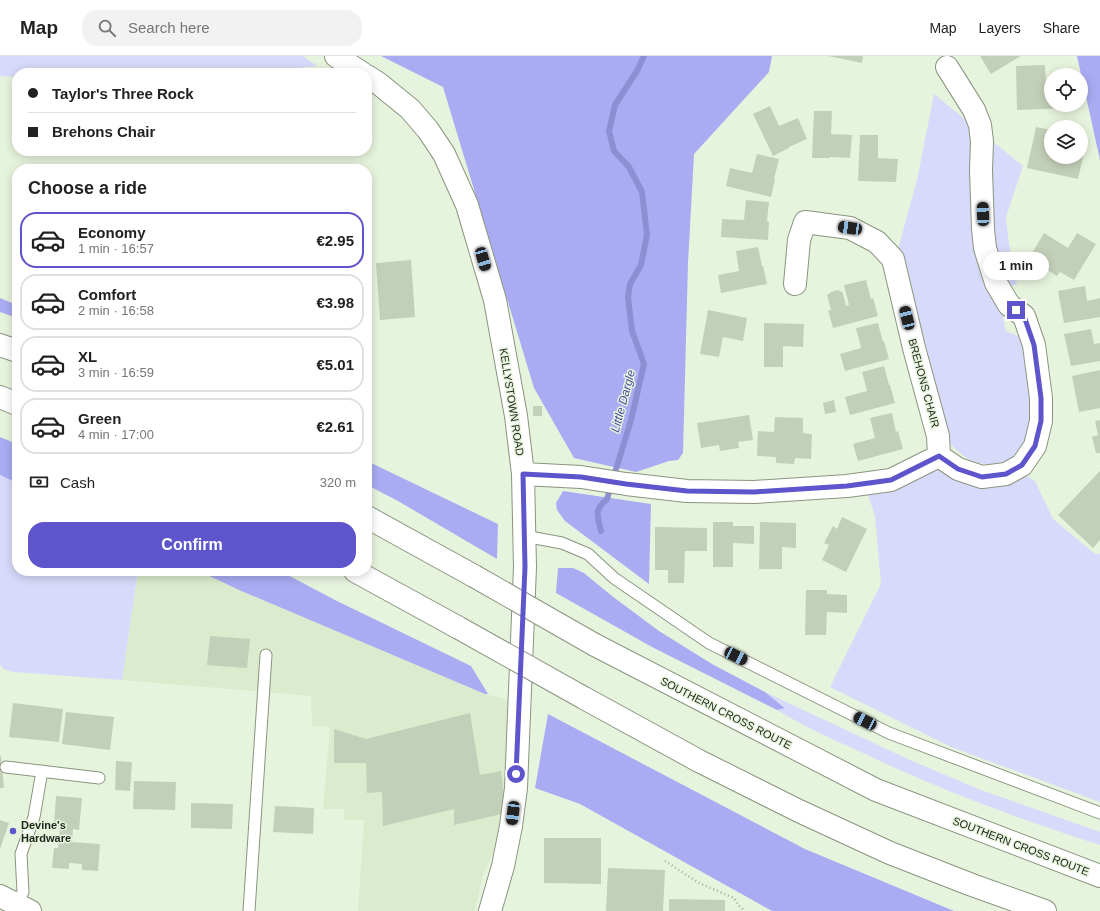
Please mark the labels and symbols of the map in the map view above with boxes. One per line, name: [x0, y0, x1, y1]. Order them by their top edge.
car: [977, 202, 989, 226]
car: [837, 220, 863, 236]
car: [474, 246, 492, 272]
callout: 1 min: [983, 252, 1049, 280]
route end: [1007, 301, 1025, 319]
car: [898, 305, 916, 331]
street label: BREHONS CHAIR: [906, 337, 942, 429]
street label: KELLYSTOWN ROAD: [498, 347, 526, 457]
water label: Little Dargle: [608, 368, 638, 434]
car: [723, 645, 749, 667]
street label: SOUTHERN CROSS ROUTE: [658, 675, 794, 751]
car: [852, 710, 878, 732]
route start: [507, 765, 525, 783]
car: [506, 800, 520, 826]
street label: SOUTHERN CROSS ROUTE: [951, 814, 1091, 878]
place label: Devine's Hardware: [21, 819, 71, 844]
marker: Devine's Hardware: [8, 826, 18, 836]

